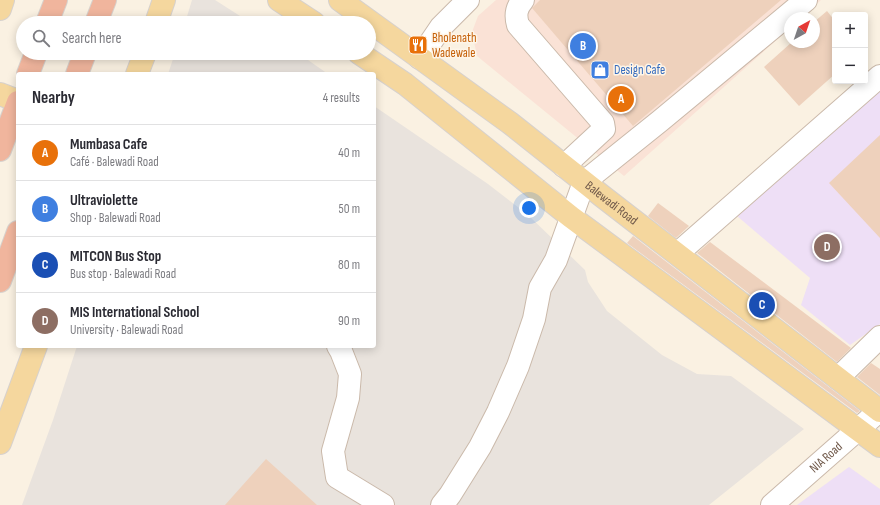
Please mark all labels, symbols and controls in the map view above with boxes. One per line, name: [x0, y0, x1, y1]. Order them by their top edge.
north arrow: [784, 12, 820, 48]
map controls: [832, 12, 868, 84]
button: +: [832, 12, 868, 48]
search box: [16, 16, 376, 60]
icon: search: [30, 27, 52, 49]
text: Search here: [62, 29, 122, 48]
place label: Bholenath Wadewale: [432, 30, 477, 61]
pin: B: [570, 31, 596, 61]
restaurant icon: Bholenath Wadewale: [407, 34, 429, 56]
button: −: [832, 48, 868, 84]
shop icon: Design Cafe: [589, 59, 611, 81]
place label: Design Cafe: [614, 62, 665, 78]
pin: A: [608, 84, 634, 114]
text: Nearby: [32, 88, 75, 108]
text: 4 results: [323, 90, 360, 106]
text: Mumbasa Cafe: [70, 135, 147, 154]
text: A: [42, 145, 48, 161]
text: 40 m: [338, 145, 360, 161]
text: Café · Balewadi Road: [70, 154, 159, 170]
street label: Balewadi Road: [582, 178, 641, 229]
text: Ultraviolette: [70, 191, 138, 210]
your location: [519, 198, 539, 218]
text: B: [42, 201, 48, 217]
text: 50 m: [339, 201, 360, 217]
text: Shop · Balewadi Road: [70, 210, 161, 226]
pin: D: [814, 232, 840, 262]
text: MITCON Bus Stop: [70, 247, 161, 266]
text: C: [42, 257, 48, 273]
text: 80 m: [338, 257, 360, 273]
text: Bus stop · Balewadi Road: [70, 266, 176, 282]
pin: C: [749, 290, 775, 320]
text: MIS International School: [70, 303, 199, 322]
text: D: [42, 313, 48, 329]
text: 90 m: [338, 313, 360, 329]
text: University · Balewadi Road: [70, 322, 183, 338]
street label: NIA Road: [806, 439, 846, 476]

